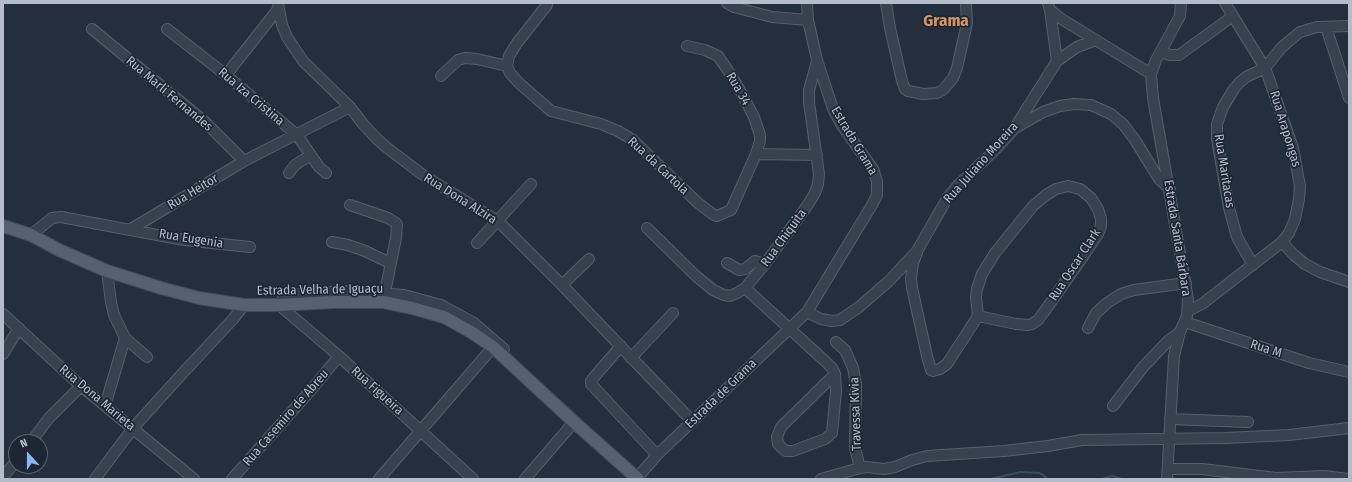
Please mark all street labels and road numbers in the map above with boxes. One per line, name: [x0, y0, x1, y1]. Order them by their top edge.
street label: Rua Marli Fernandes: [122, 53, 216, 135]
street label: Rua Iza Cristina: [215, 65, 287, 129]
street label: Rua 34: [722, 70, 754, 108]
street label: Rua Arapongas: [1266, 89, 1304, 169]
street label: Estrada Grama: [827, 104, 881, 178]
street label: Rua Juliano Moreira: [940, 119, 1022, 207]
street label: Rua Maritacas: [1210, 133, 1238, 209]
street label: Rua da Cartola: [624, 134, 692, 198]
street label: Rua Dona Alzira: [421, 170, 499, 228]
street label: Rua Heitor: [165, 171, 221, 213]
street label: Estrada Santa Bárbara: [1160, 179, 1194, 297]
street label: Rua Chiquita: [758, 206, 810, 270]
street label: Rua Eugenia: [158, 226, 224, 252]
street label: Rua Oscar Clark: [1046, 226, 1104, 304]
street label: Estrada Velha de Iguaçu: [257, 281, 383, 299]
street label: Rua M: [1248, 337, 1284, 361]
street label: Estrada de Grama: [682, 356, 760, 432]
street label: Rua Dona Marieta: [56, 362, 138, 434]
street label: Rua Figueira: [348, 364, 406, 418]
street label: Rua Casemiro de Abreu: [240, 366, 332, 470]
street label: Travessa Kivia: [847, 377, 865, 451]

